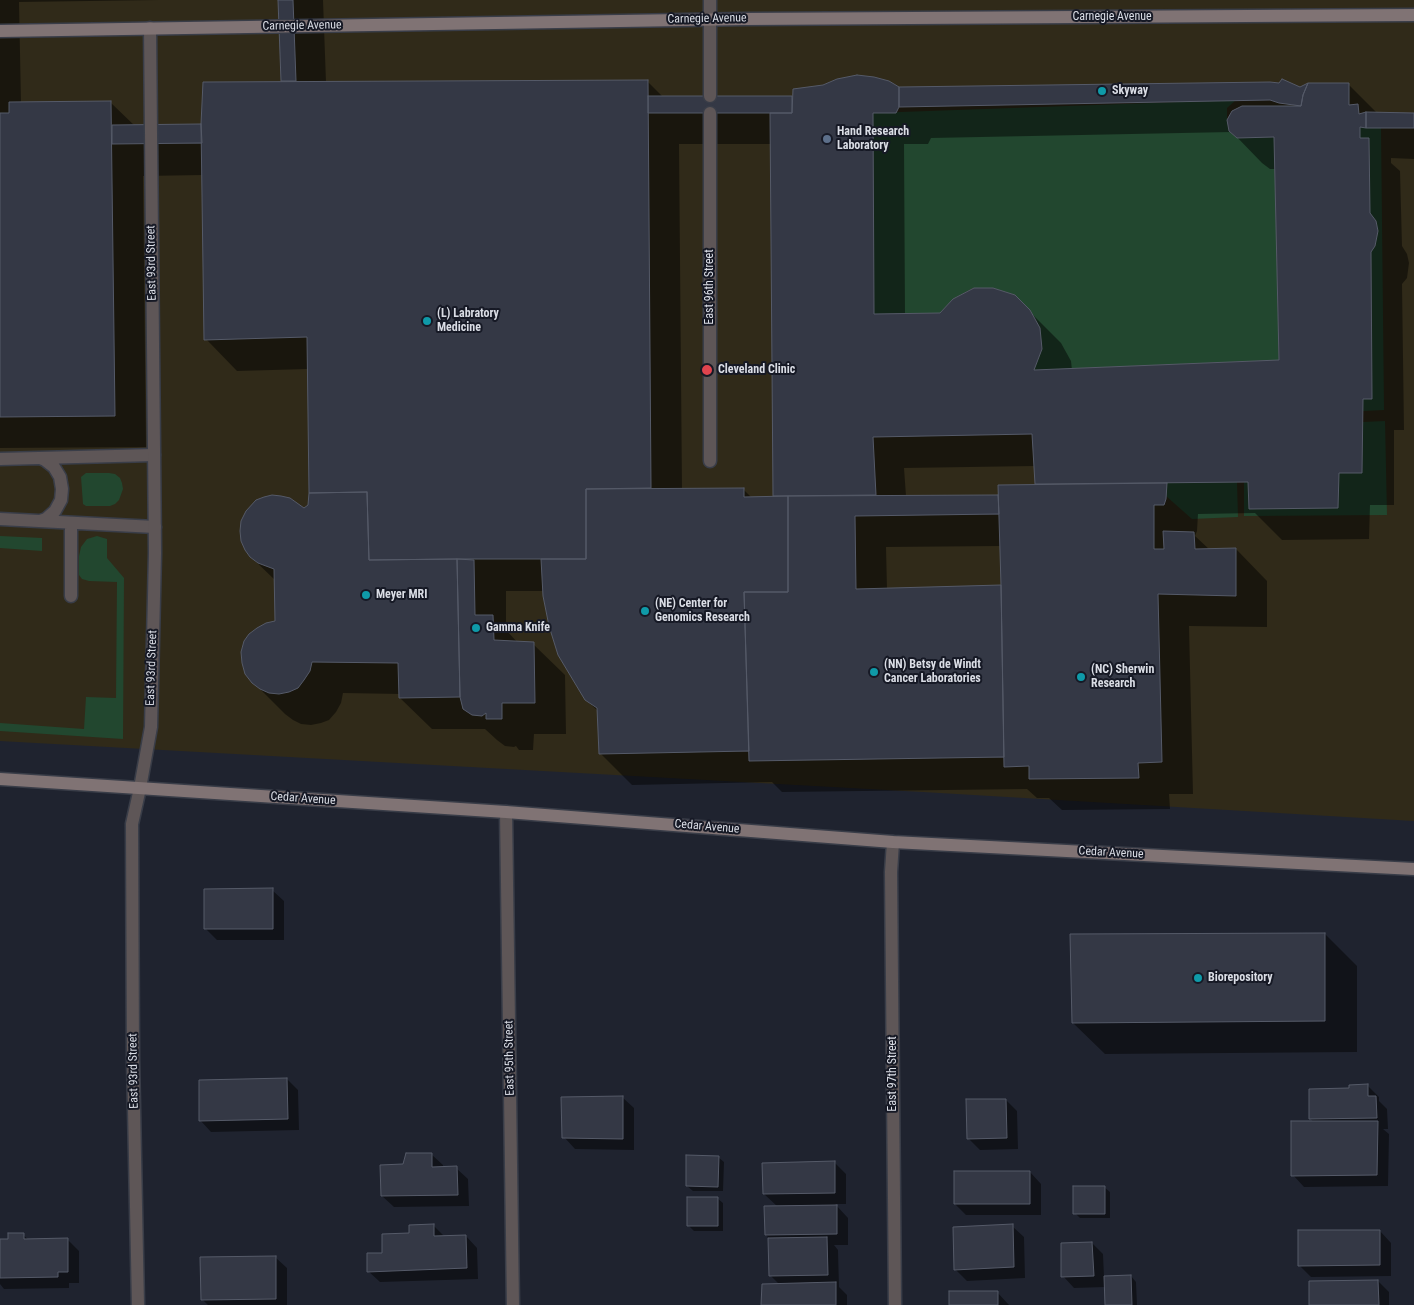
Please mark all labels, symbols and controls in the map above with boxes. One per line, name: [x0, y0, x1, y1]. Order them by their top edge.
street label: Carnegie Avenue: [1072, 10, 1152, 24]
street label: Carnegie Avenue: [667, 11, 747, 27]
street label: Carnegie Avenue: [262, 18, 342, 34]
place label: Skyway: [1112, 84, 1148, 98]
marker: Skyway: [1096, 85, 1108, 97]
place label: Hand Research Laboratory: [837, 125, 909, 153]
marker: Hand Research Laboratory: [821, 133, 833, 145]
street label: East 93rd Street: [144, 225, 160, 301]
street label: East 96th Street: [703, 249, 717, 325]
place label: (L) Labratory Medicine: [437, 307, 499, 335]
marker: (L) Labratory Medicine: [421, 315, 433, 327]
marker: Cleveland Clinic: [700, 363, 714, 377]
place label: Cleveland Clinic: [718, 363, 795, 377]
place label: Meyer MRI: [376, 588, 427, 602]
marker: Meyer MRI: [360, 589, 372, 601]
place label: (NE) Center for Genomics Research: [655, 597, 750, 625]
marker: (NE) Center for Genomics Research: [639, 605, 651, 617]
place label: Gamma Knife: [486, 621, 550, 635]
marker: Gamma Knife: [470, 622, 482, 634]
street label: East 93rd Street: [143, 630, 161, 706]
place label: (NN) Betsy de Windt Cancer Laboratories: [884, 658, 981, 686]
place label: (NC) Sherwin Research: [1091, 663, 1154, 691]
marker: (NN) Betsy de Windt Cancer Laboratories: [868, 666, 880, 678]
marker: (NC) Sherwin Research: [1075, 671, 1087, 683]
street label: Cedar Avenue: [270, 790, 336, 808]
street label: Cedar Avenue: [674, 817, 740, 837]
street label: Cedar Avenue: [1078, 844, 1144, 862]
place label: Biorepository: [1208, 971, 1273, 985]
marker: Biorepository: [1192, 972, 1204, 984]
street label: East 95th Street: [502, 1020, 518, 1096]
street label: East 93rd Street: [126, 1033, 142, 1109]
street label: East 97th Street: [886, 1036, 900, 1112]

